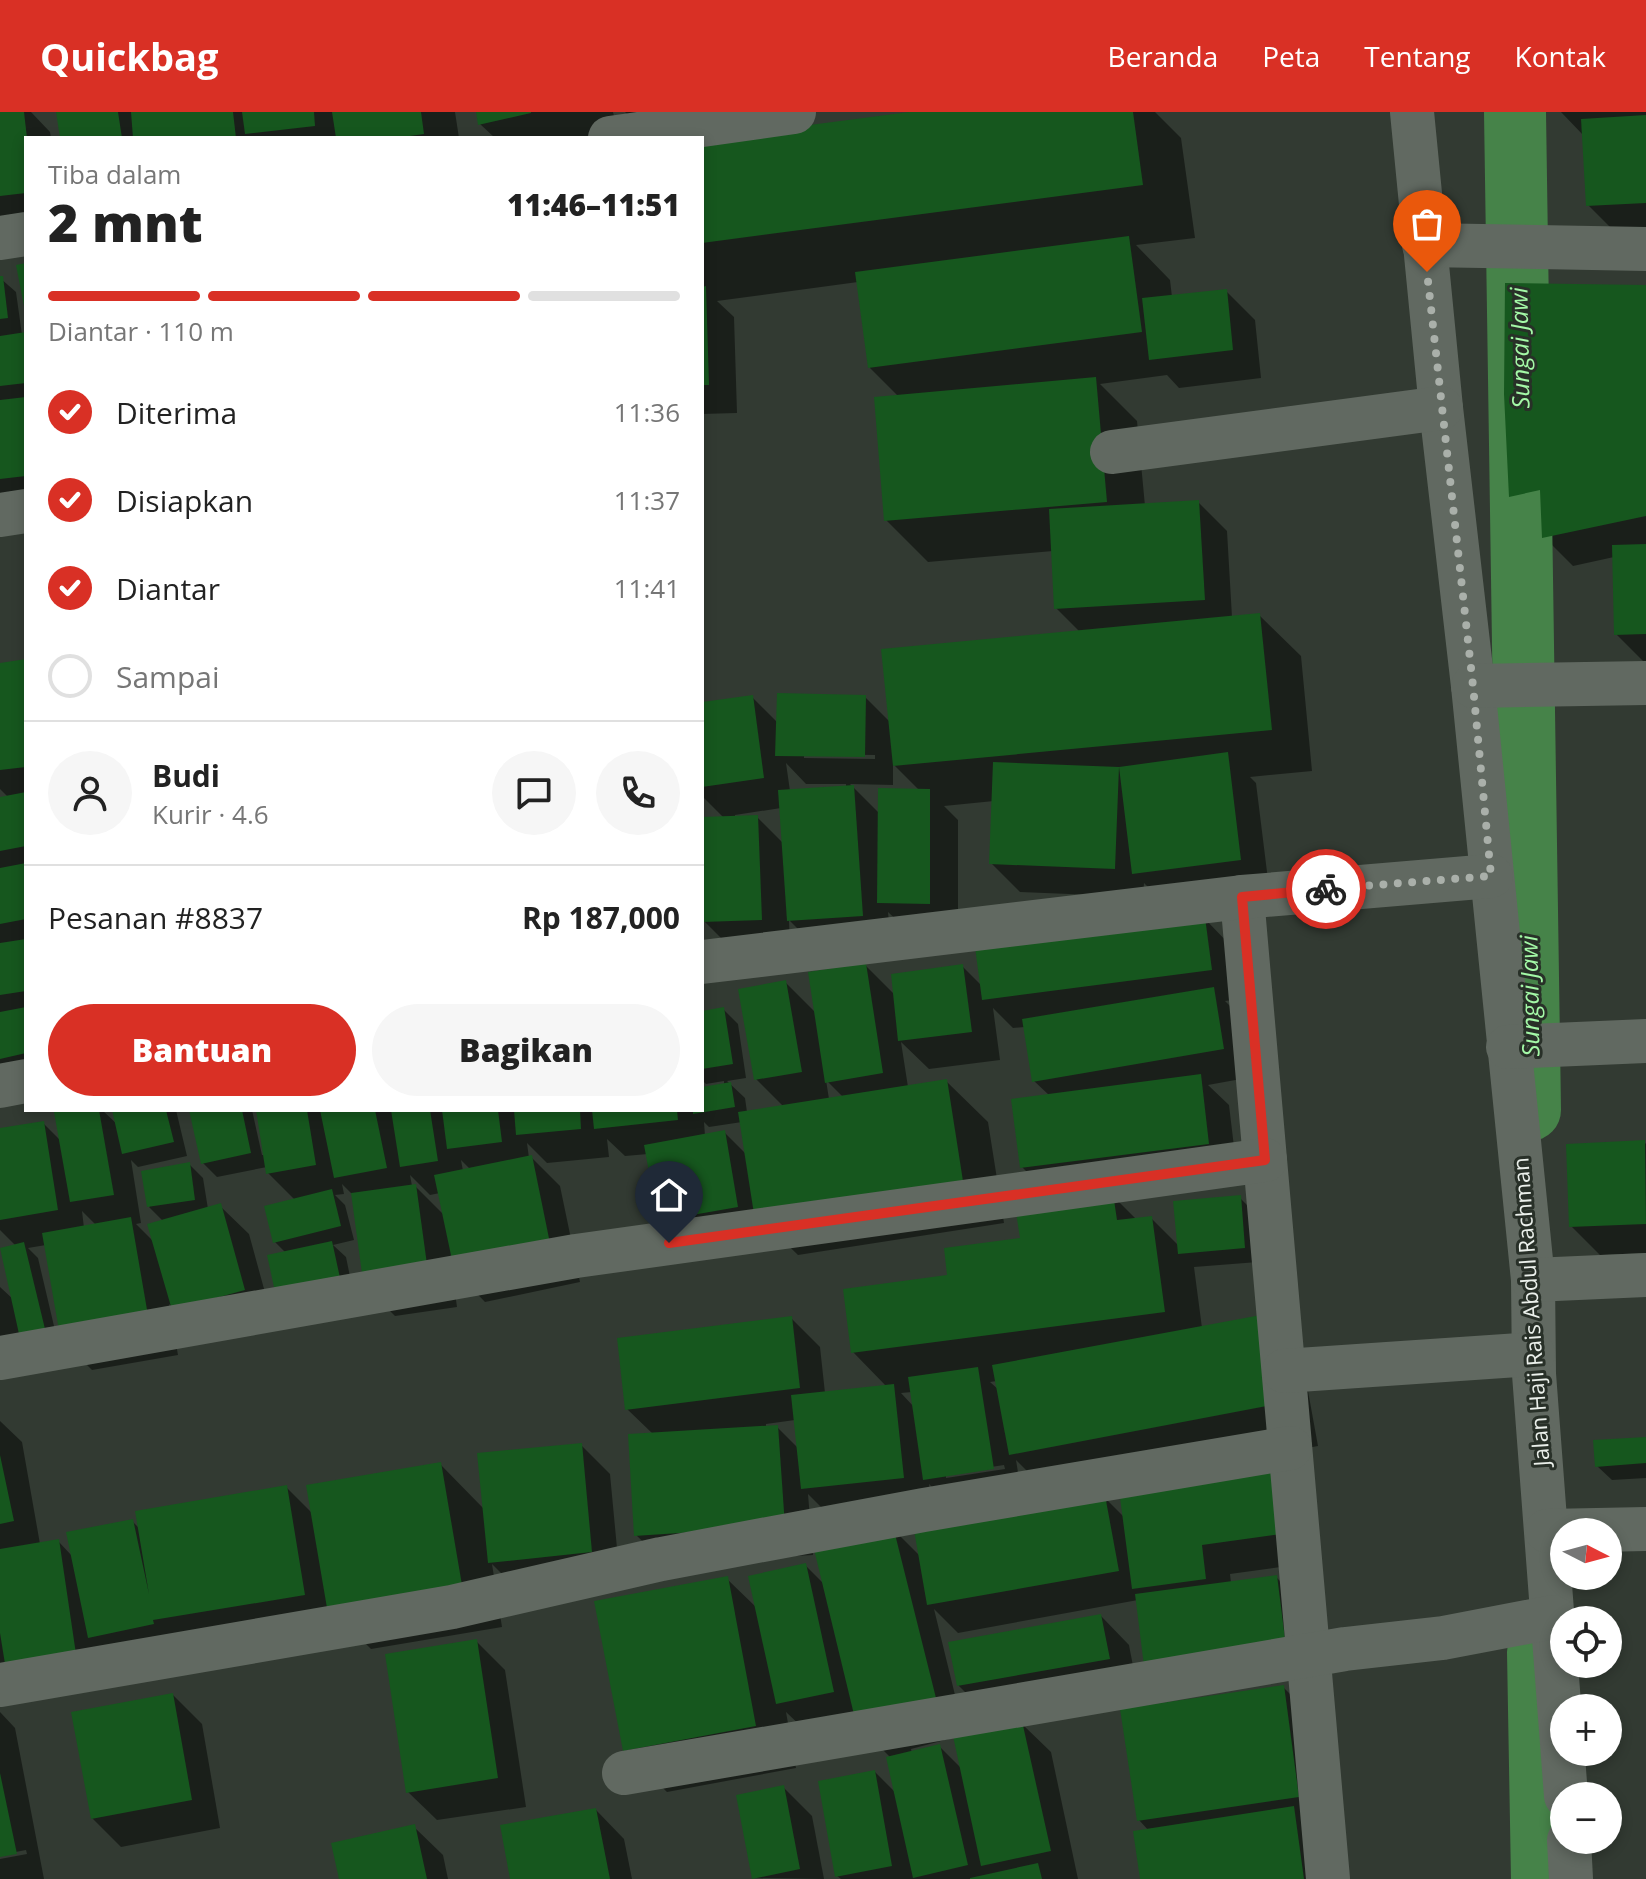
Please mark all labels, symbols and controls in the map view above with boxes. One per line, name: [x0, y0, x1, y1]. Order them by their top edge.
text: Quickbag: [40, 30, 218, 82]
text: Beranda: [1108, 37, 1218, 75]
text: Peta: [1262, 37, 1320, 75]
text: Tentang: [1364, 37, 1471, 75]
text: Kontak: [1515, 37, 1606, 75]
text: Tiba dalam: [48, 156, 181, 192]
text: 11:46–11:51: [507, 184, 680, 225]
text: 2 mnt: [48, 186, 203, 257]
pin: [1393, 190, 1461, 272]
icon: bag: [1405, 202, 1449, 246]
water label: Sungai Jawi: [1501, 286, 1537, 409]
text: Diantar · 110 m: [48, 313, 234, 349]
icon: check: [48, 390, 92, 434]
text: Diterima: [116, 392, 237, 433]
text: 11:36: [614, 394, 680, 430]
icon: check: [48, 478, 92, 522]
text: Disiapkan: [116, 480, 253, 521]
text: 11:37: [614, 482, 680, 518]
icon: check: [48, 566, 92, 610]
text: Diantar: [116, 568, 220, 609]
text: 11:41: [614, 570, 680, 606]
text: Sampai: [116, 656, 220, 697]
button: person: [48, 751, 132, 835]
button: chat: [492, 751, 576, 835]
button: phone: [596, 751, 680, 835]
text: Budi: [152, 755, 220, 796]
text: Kurir · 4.6: [152, 796, 269, 832]
courier: [1286, 849, 1366, 929]
icon: bike: [1304, 867, 1348, 911]
text: Pesanan #8837: [48, 897, 263, 938]
text: Rp 187,000: [522, 897, 680, 938]
water label: Sungai Jawi: [1511, 934, 1547, 1057]
button: Bantuan: [48, 1004, 356, 1096]
button: Bagikan: [372, 1004, 680, 1096]
street label: Jalan Haji Rais Abdul Rachman: [1504, 1157, 1556, 1469]
pin: [635, 1161, 703, 1243]
icon: home: [647, 1173, 691, 1217]
north arrow: [1550, 1518, 1622, 1590]
map controls: [1550, 1518, 1622, 1854]
button: locate: [1550, 1606, 1622, 1678]
button: +: [1550, 1694, 1622, 1766]
button: −: [1550, 1782, 1622, 1854]

